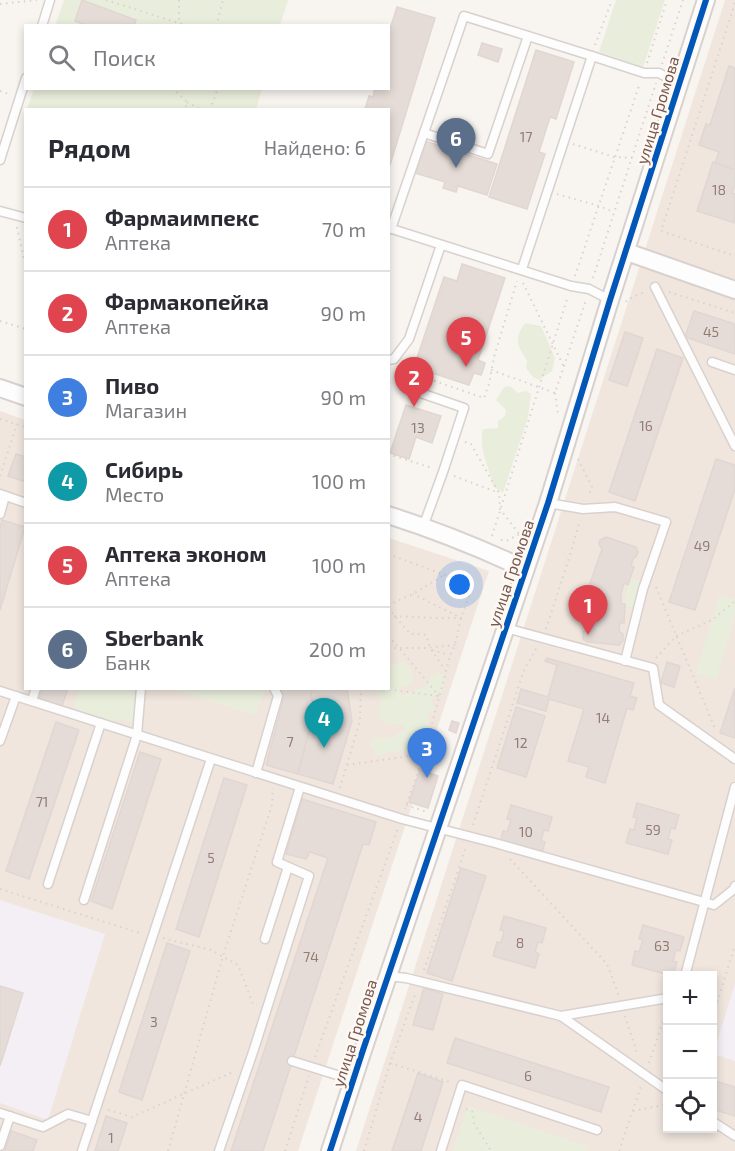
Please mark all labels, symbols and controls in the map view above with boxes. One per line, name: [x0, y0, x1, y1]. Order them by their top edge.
search box: [24, 24, 390, 90]
icon: search: [45, 41, 78, 74]
text: Поиск: [93, 44, 156, 70]
street label: улица Громова: [632, 54, 683, 167]
pin: 6: [436, 118, 476, 168]
house number: 17: [520, 128, 532, 145]
text: Рядом: [48, 132, 131, 163]
text: Найдено: 6: [264, 135, 366, 159]
house number: 18: [712, 181, 726, 198]
text: Фармаимпекс: [105, 204, 259, 230]
text: 1: [63, 217, 72, 241]
text: 70 m: [322, 217, 366, 241]
text: Аптека: [105, 230, 171, 254]
text: Фармакопейка: [105, 288, 269, 314]
text: 2: [62, 301, 73, 325]
text: 90 m: [321, 301, 366, 325]
text: Аптека: [105, 314, 171, 338]
pin: 5: [446, 318, 486, 367]
house number: 45: [703, 323, 719, 340]
pin: 2: [394, 358, 434, 407]
text: Пиво: [105, 372, 159, 398]
text: 3: [62, 385, 73, 409]
text: 90 m: [321, 385, 366, 409]
text: Магазин: [105, 398, 187, 422]
house number: 16: [639, 417, 653, 434]
house number: 13: [411, 419, 425, 436]
text: Сибирь: [105, 456, 183, 482]
text: 4: [61, 469, 74, 493]
text: 100 m: [312, 469, 366, 493]
text: Место: [105, 482, 164, 506]
street label: улица Громова: [483, 517, 538, 629]
house number: 49: [694, 537, 710, 554]
text: Аптека эконом: [105, 540, 267, 566]
text: 5: [62, 553, 73, 577]
text: 100 m: [312, 553, 366, 577]
text: Аптека: [105, 566, 171, 590]
your location: [445, 570, 474, 599]
pin: 1: [568, 586, 608, 635]
text: Sberbank: [105, 624, 204, 650]
text: 6: [62, 637, 73, 661]
text: 200 m: [309, 637, 366, 661]
text: Банк: [105, 650, 150, 674]
pin: 4: [304, 698, 344, 748]
house number: 14: [596, 709, 610, 726]
pin: 3: [408, 728, 446, 778]
house number: 7: [286, 733, 294, 750]
house number: 12: [514, 734, 528, 751]
house number: 71: [36, 793, 48, 810]
house number: 59: [645, 821, 661, 838]
house number: 10: [519, 823, 533, 840]
house number: 5: [207, 849, 215, 866]
house number: 8: [516, 934, 524, 951]
house number: 63: [654, 937, 670, 954]
house number: 74: [303, 948, 319, 965]
map controls: [663, 971, 717, 1133]
button: +: [663, 971, 717, 1025]
street label: улица Громова: [328, 977, 381, 1090]
house number: 3: [150, 1013, 158, 1030]
button: −: [663, 1025, 717, 1079]
house number: 6: [524, 1067, 532, 1084]
button: locate: [663, 1079, 717, 1133]
house number: 4: [414, 1108, 422, 1125]
house number: 1: [108, 1129, 114, 1146]

